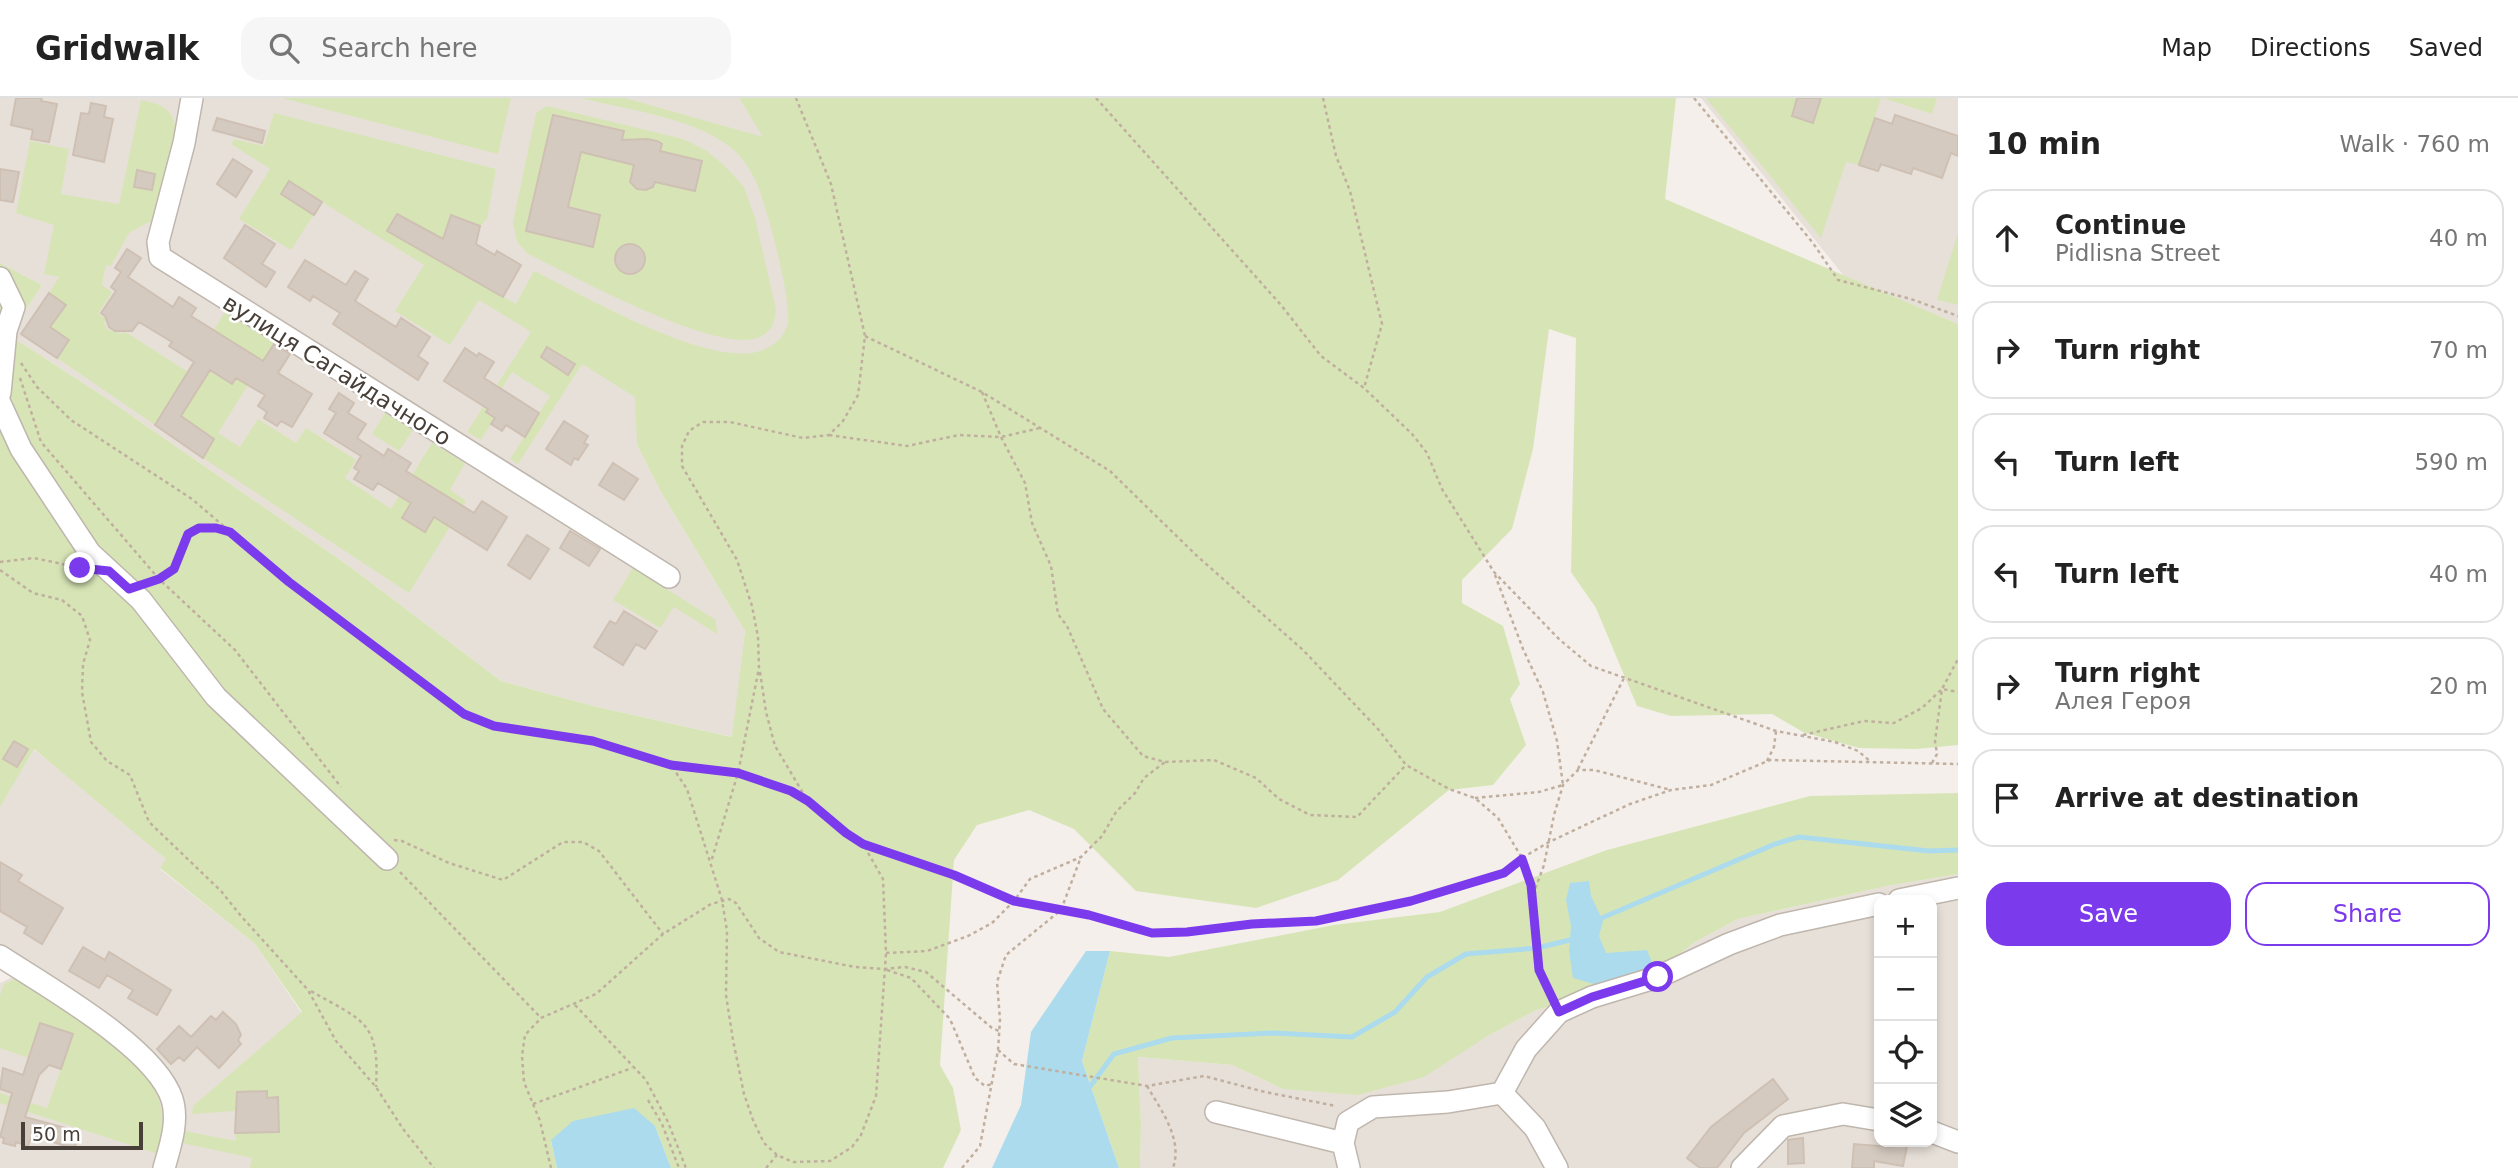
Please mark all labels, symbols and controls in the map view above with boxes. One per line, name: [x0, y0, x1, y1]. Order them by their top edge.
search box: [241, 17, 731, 80]
text: Gridwalk: [35, 29, 199, 68]
icon: search: [265, 29, 303, 67]
text: Search here: [321, 33, 478, 63]
text: Map: [2161, 34, 2212, 62]
text: Directions: [2250, 34, 2371, 62]
text: Saved: [2409, 34, 2483, 62]
text: 10 min: [1986, 126, 2101, 161]
text: Walk · 760 m: [2339, 131, 2490, 157]
text: Continue: [2055, 210, 2186, 240]
icon: ahead: [1988, 219, 2026, 257]
text: 40 m: [2429, 225, 2488, 251]
text: Pidlisna Street: [2055, 240, 2220, 266]
street label: вулиця Сагайдачного: [218, 289, 456, 451]
icon: right: [1988, 331, 2026, 369]
text: Turn right: [2055, 335, 2200, 365]
text: 70 m: [2429, 337, 2488, 363]
icon: left: [1988, 443, 2026, 481]
text: Turn left: [2055, 447, 2179, 477]
text: 590 m: [2414, 449, 2488, 475]
route end: [64, 552, 95, 583]
icon: left: [1988, 555, 2026, 593]
text: Turn left: [2055, 559, 2179, 589]
text: 40 m: [2429, 561, 2488, 587]
text: Turn right: [2055, 658, 2200, 688]
icon: right: [1988, 667, 2026, 705]
text: 20 m: [2429, 673, 2488, 699]
text: Алея Героя: [2055, 688, 2191, 714]
icon: arrive: [1988, 779, 2026, 817]
text: Arrive at destination: [2055, 783, 2359, 813]
button: Save: [1986, 882, 2231, 946]
button: Share: [2245, 882, 2490, 946]
map controls: [1874, 895, 1937, 1147]
button: +: [1874, 895, 1937, 958]
button: −: [1874, 958, 1937, 1021]
route start: [1642, 961, 1673, 992]
button: locate: [1874, 1021, 1937, 1084]
button: layers: [1874, 1084, 1937, 1147]
scale bar: [21, 1119, 144, 1151]
text: 50 m: [32, 1123, 81, 1145]

